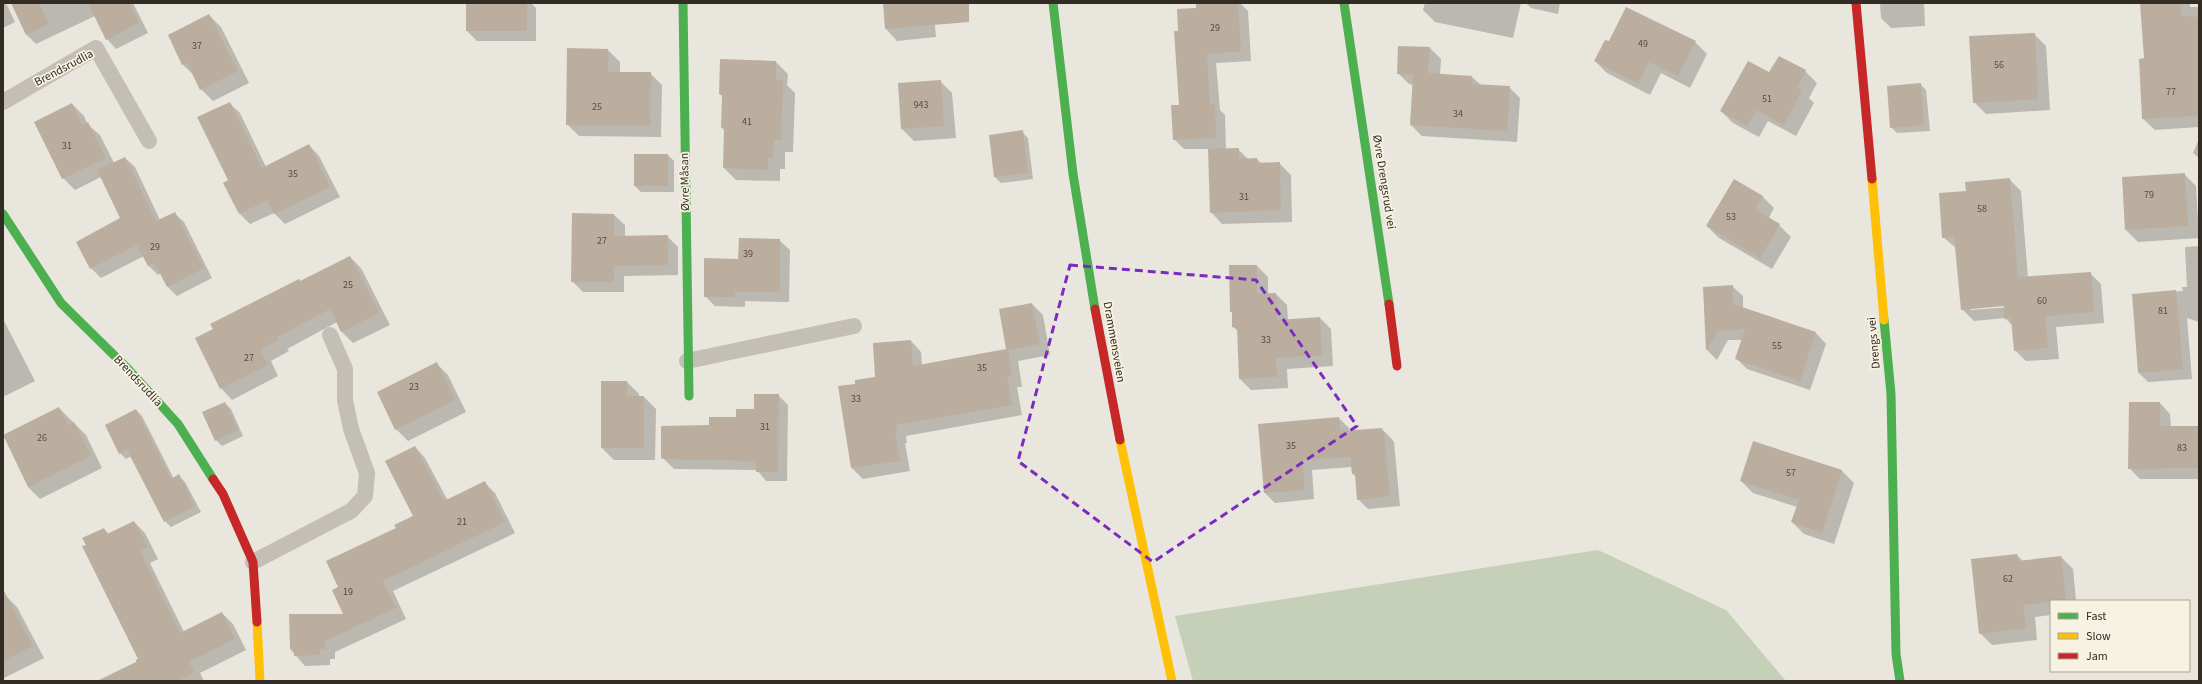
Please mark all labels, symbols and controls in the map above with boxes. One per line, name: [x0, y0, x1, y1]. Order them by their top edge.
house number: 29: [1210, 21, 1220, 35]
house number: 49: [1638, 37, 1648, 51]
house number: 37: [192, 39, 202, 53]
street label: Brendsrudlia: [31, 45, 97, 91]
house number: 56: [1994, 58, 2004, 72]
house number: 77: [2166, 85, 2176, 99]
house number: 51: [1762, 92, 1772, 106]
house number: 943: [914, 98, 928, 112]
house number: 25: [592, 100, 602, 114]
house number: 34: [1453, 107, 1463, 121]
house number: 41: [742, 115, 752, 129]
street label: Øvre Drengsrud vei: [1368, 134, 1400, 230]
house number: 31: [62, 139, 72, 153]
street label: Øvre Måsan: [676, 153, 694, 211]
house number: 35: [288, 167, 298, 181]
house number: 79: [2144, 188, 2154, 202]
house number: 31: [1239, 190, 1249, 204]
house number: 58: [1977, 202, 1987, 216]
house number: 53: [1726, 210, 1736, 224]
house number: 27: [597, 234, 607, 248]
house number: 29: [150, 240, 160, 254]
house number: 39: [743, 247, 753, 261]
house number: 25: [343, 278, 353, 292]
house number: 60: [2037, 294, 2047, 308]
street label: Drammensveien: [1099, 300, 1129, 384]
house number: 81: [2158, 304, 2168, 318]
street label: Drengs vei: [1863, 316, 1885, 370]
house number: 33: [1261, 333, 1271, 347]
house number: 55: [1772, 339, 1782, 353]
house number: 27: [244, 351, 254, 365]
street label: Brendsrudlia: [110, 352, 166, 410]
house number: 35: [977, 361, 987, 375]
house number: 23: [409, 380, 419, 394]
house number: 33: [851, 392, 861, 406]
house number: 31: [760, 420, 770, 434]
house number: 26: [37, 431, 47, 445]
house number: 35: [1286, 439, 1296, 453]
house number: 83: [2177, 441, 2187, 455]
house number: 57: [1786, 466, 1796, 480]
house number: 21: [457, 515, 467, 529]
house number: 62: [2003, 572, 2013, 586]
house number: 19: [343, 585, 353, 599]
legend: [2050, 600, 2190, 672]
text: Fast: [2086, 608, 2106, 625]
text: Slow: [2086, 628, 2111, 645]
text: Jam: [2086, 648, 2108, 665]

